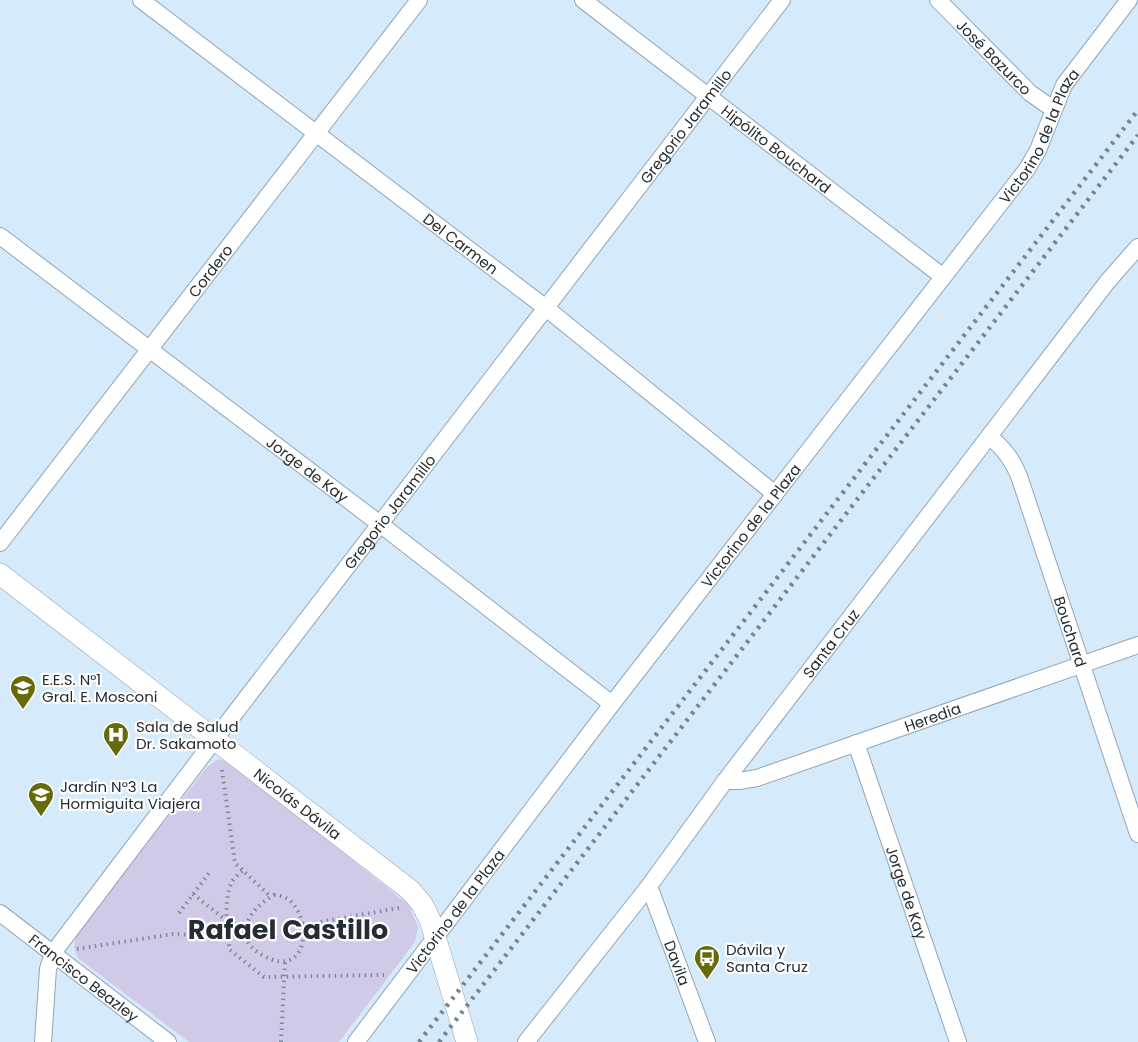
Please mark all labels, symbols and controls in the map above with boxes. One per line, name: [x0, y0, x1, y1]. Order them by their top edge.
street label: José Bazurco: [952, 14, 1036, 99]
street label: Gregorio Jaramillo: [635, 64, 736, 188]
street label: Victorino de la Plaza: [994, 64, 1084, 208]
street label: Hipólito Bouchard: [717, 100, 836, 198]
street label: Del Carmen: [419, 208, 503, 279]
street label: Cordero: [183, 240, 237, 301]
street label: Jorge de Kay: [262, 431, 353, 507]
street label: Gregorio Jaramillo: [339, 450, 440, 573]
street label: Victorino de la Plaza: [696, 459, 805, 592]
street label: Bouchard: [1049, 594, 1092, 669]
street label: Santa Cruz: [797, 604, 864, 682]
place label: E.E.S. N°1 Gral. E. Mosconi: [42, 669, 157, 707]
school or university icon: E.E.S. N°1 Gral. E. Mosconi: [8, 673, 38, 711]
street label: Heredia: [901, 697, 964, 736]
place label: Sala de Salud Dr. Sakamoto: [136, 716, 239, 754]
hospital icon: Sala de Salud Dr. Sakamoto: [101, 720, 131, 758]
street label: Nicolás Dávila: [250, 763, 346, 844]
place label: Jardín N°3 La Hormiguita Viajera: [60, 776, 200, 814]
school or university icon: Jardín N°3 La Hormiguita Viajera: [26, 780, 56, 818]
street label: Jorge de Kay: [881, 843, 933, 943]
street label: Victorino de la Plaza: [401, 845, 509, 978]
district label: Rafael Castillo: [188, 911, 388, 948]
street label: Francisco Beazley: [25, 929, 144, 1027]
street label: Davila: [660, 937, 696, 988]
place label: Dávila y Santa Cruz: [726, 939, 808, 977]
bus stop icon: Dávila y Santa Cruz: [692, 943, 722, 981]

